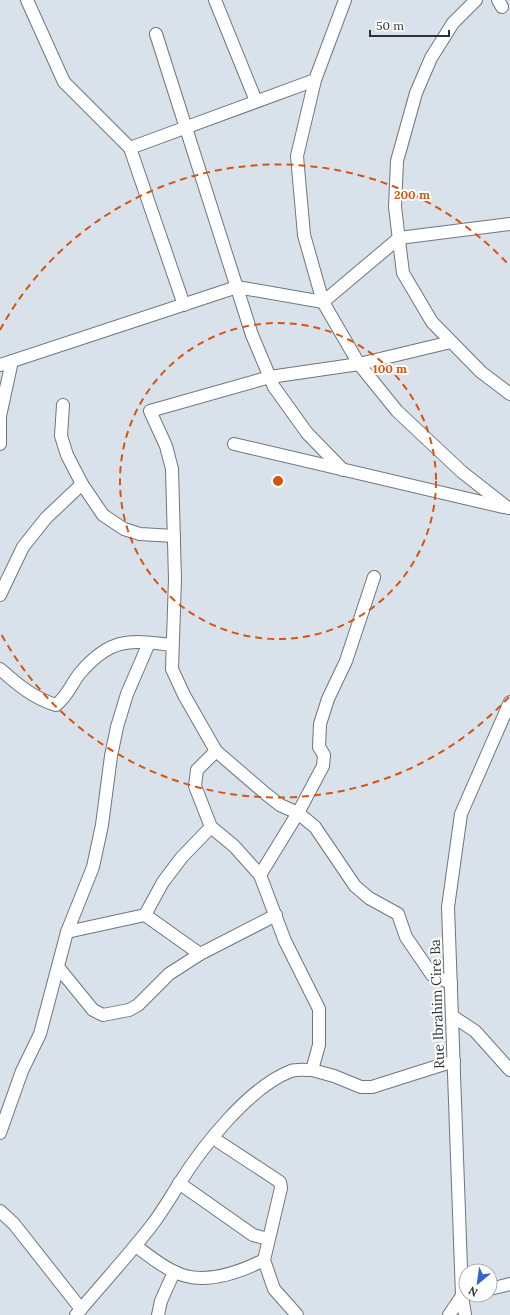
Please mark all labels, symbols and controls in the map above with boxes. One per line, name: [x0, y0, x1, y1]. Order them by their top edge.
scale bar: [370, 12, 449, 38]
text: 50 m: [376, 18, 404, 33]
text: 200 m: [394, 187, 430, 202]
text: 100 m: [373, 361, 407, 376]
centre of rings: [271, 474, 285, 488]
street label: Rue Ibrahim Cire Ba: [426, 939, 448, 1069]
north arrow: [458, 1263, 498, 1303]
text: N: [466, 1283, 480, 1300]

